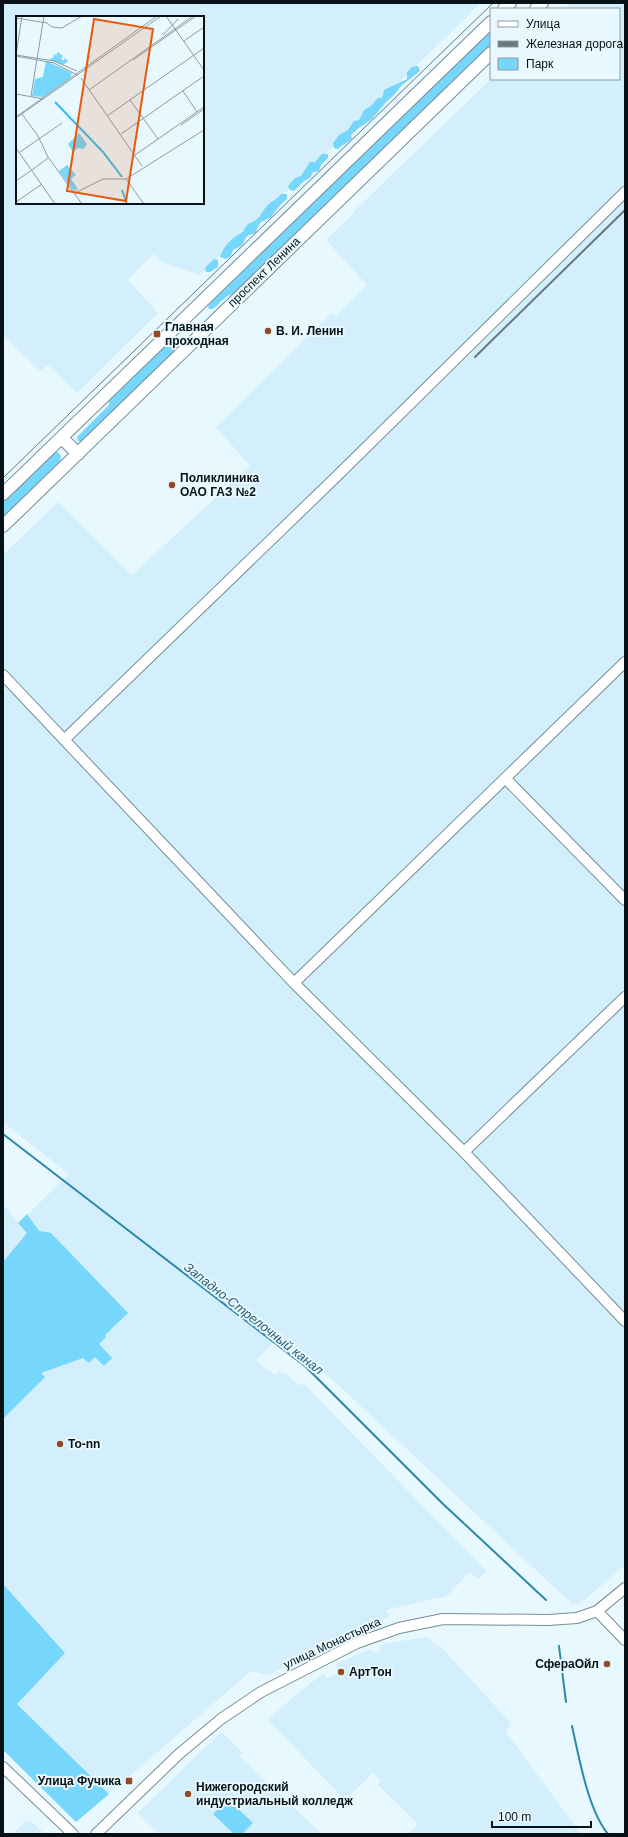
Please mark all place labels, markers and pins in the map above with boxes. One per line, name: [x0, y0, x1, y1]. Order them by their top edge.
place label: Главная проходная: [165, 320, 229, 348]
place label: В. И. Ленин: [276, 324, 344, 338]
marker: В. И. Ленин: [263, 326, 273, 336]
marker: Главная проходная: [152, 329, 162, 339]
place label: Поликлиника ОАО ГАЗ №2: [180, 471, 259, 499]
marker: Поликлиника ОАО ГАЗ №2: [167, 480, 177, 490]
place label: To-nn: [68, 1437, 100, 1451]
marker: To-nn: [55, 1439, 65, 1449]
place label: СфераОйл: [535, 1657, 599, 1671]
marker: СфераОйл: [602, 1659, 612, 1669]
place label: АртТон: [349, 1665, 392, 1679]
marker: АртТон: [336, 1667, 346, 1677]
place label: Улица Фучика: [38, 1774, 121, 1788]
marker: Улица Фучика: [124, 1776, 134, 1786]
place label: Нижегородский индустриальный колледж: [196, 1780, 353, 1808]
marker: Нижегородский индустриальный колледж: [183, 1789, 193, 1799]

